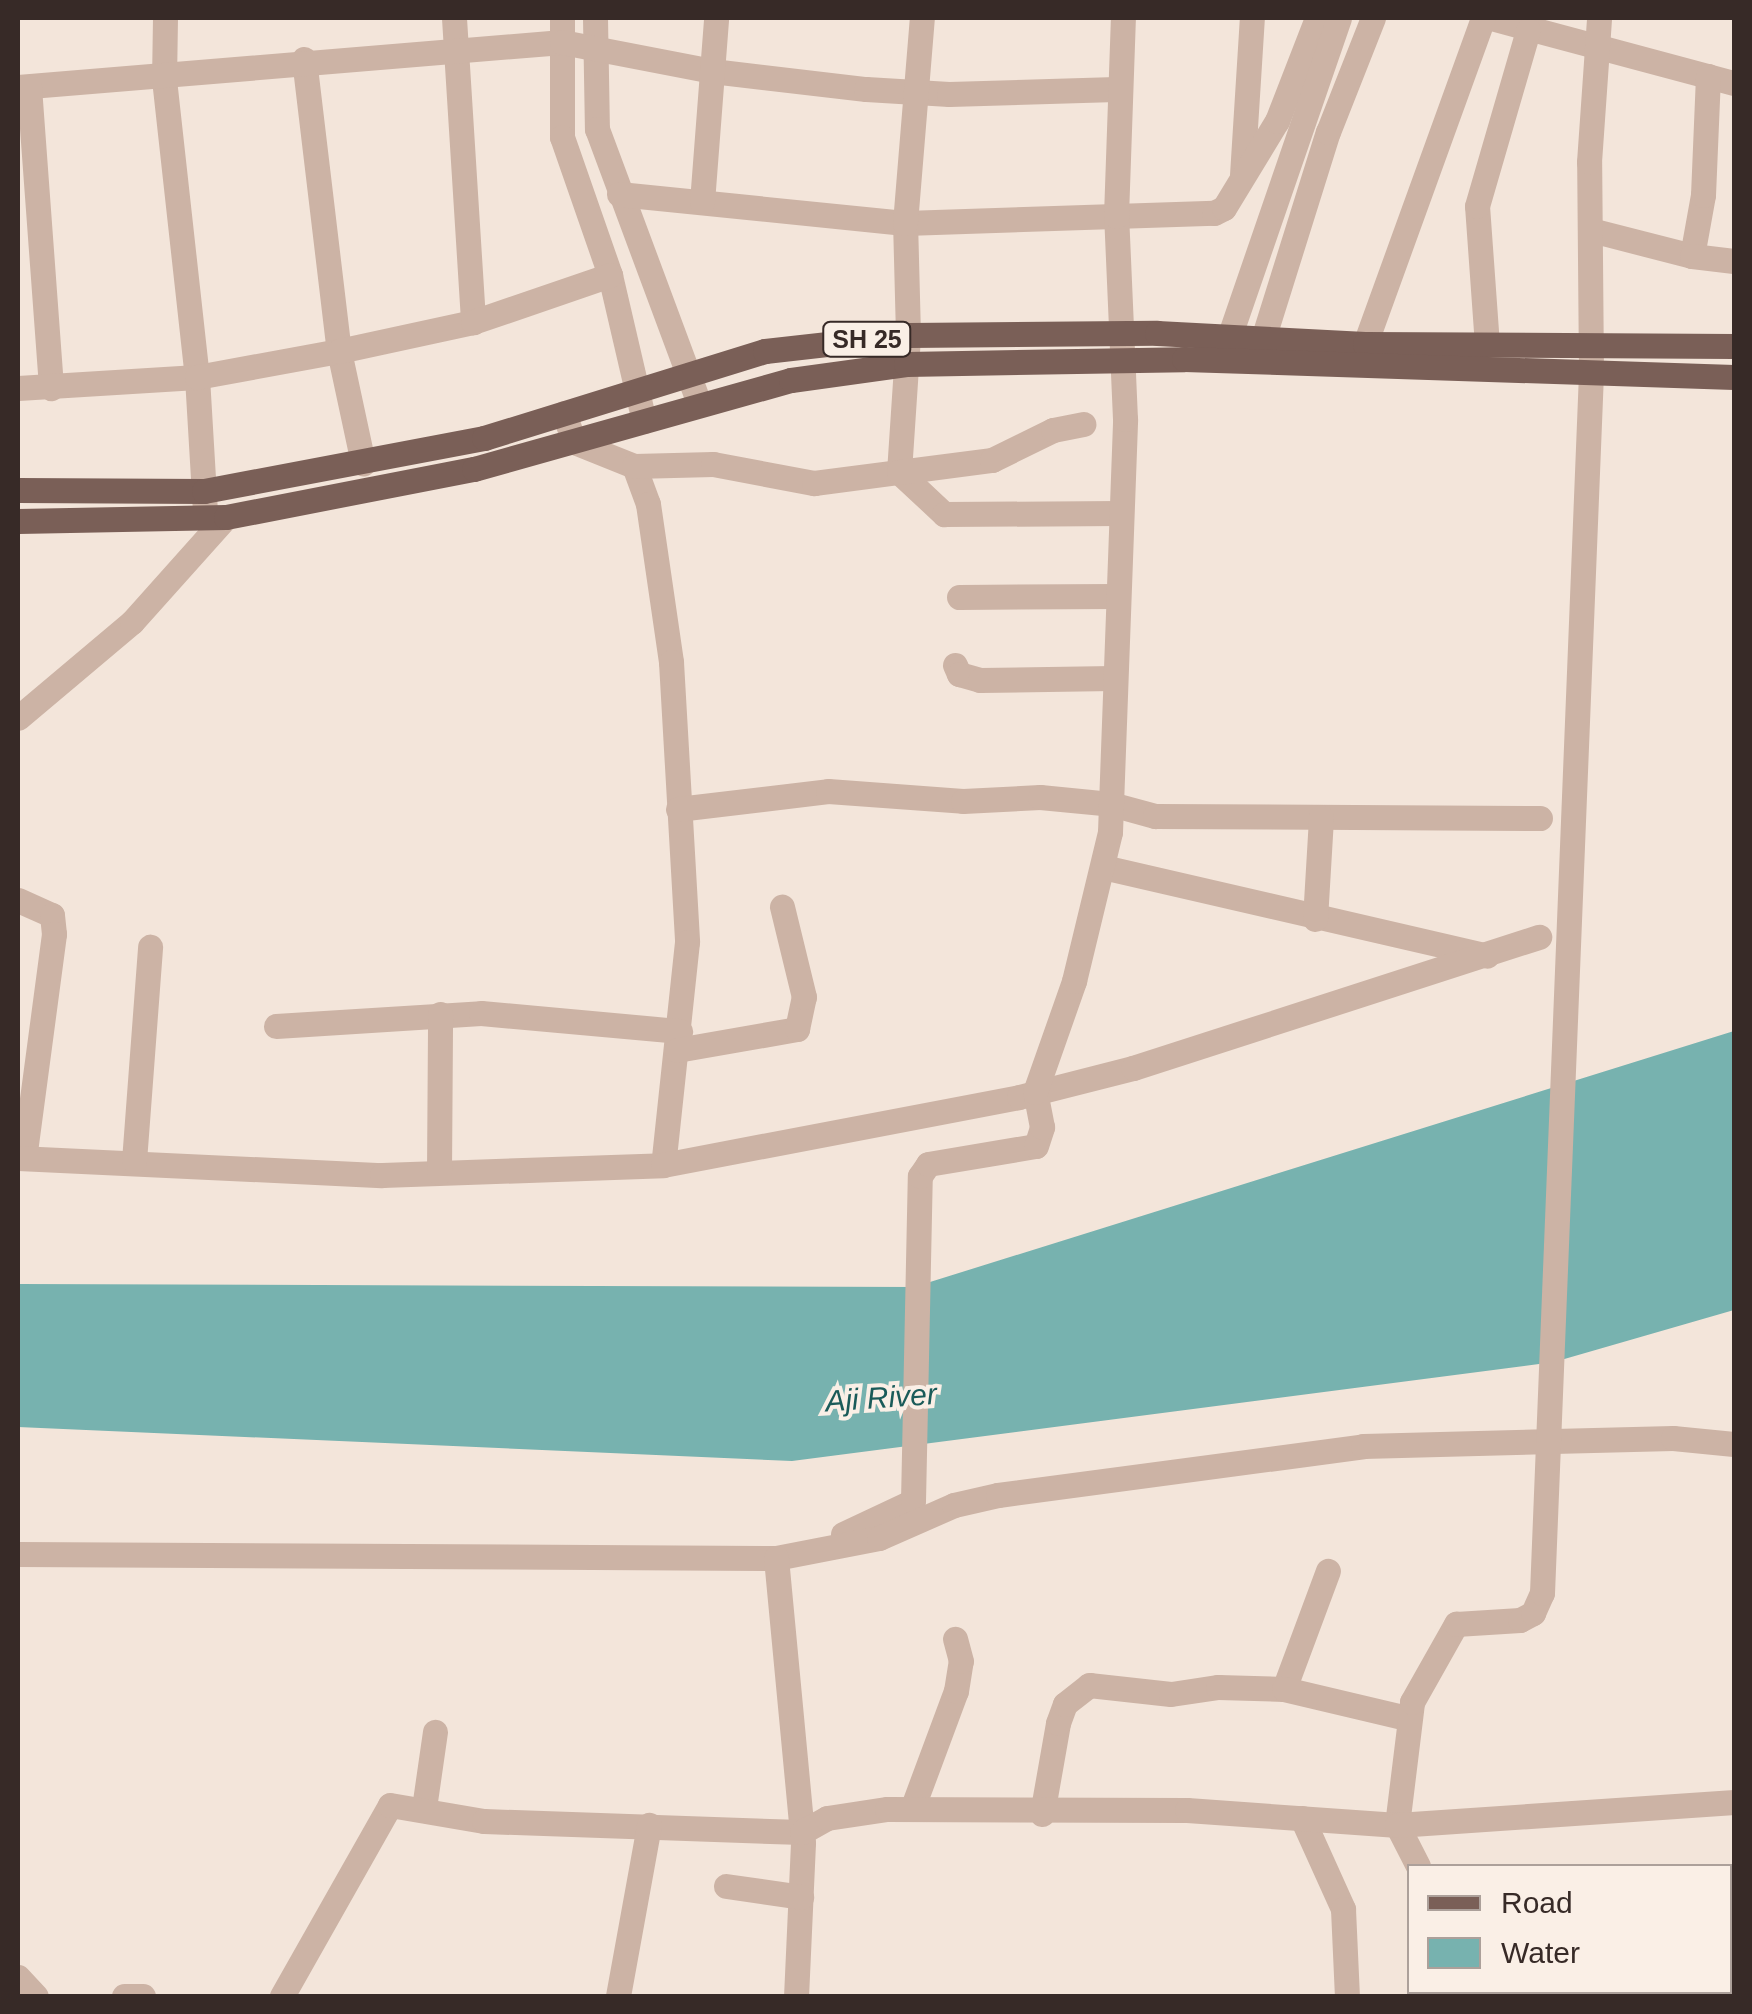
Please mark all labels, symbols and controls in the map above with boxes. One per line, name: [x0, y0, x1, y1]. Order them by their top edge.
road number: SH 25: [822, 319, 912, 359]
water label: Aji River: [824, 1376, 938, 1420]
legend: [1407, 1864, 1732, 1994]
text: Road: [1501, 1886, 1573, 1919]
text: Water: [1501, 1936, 1580, 1969]

